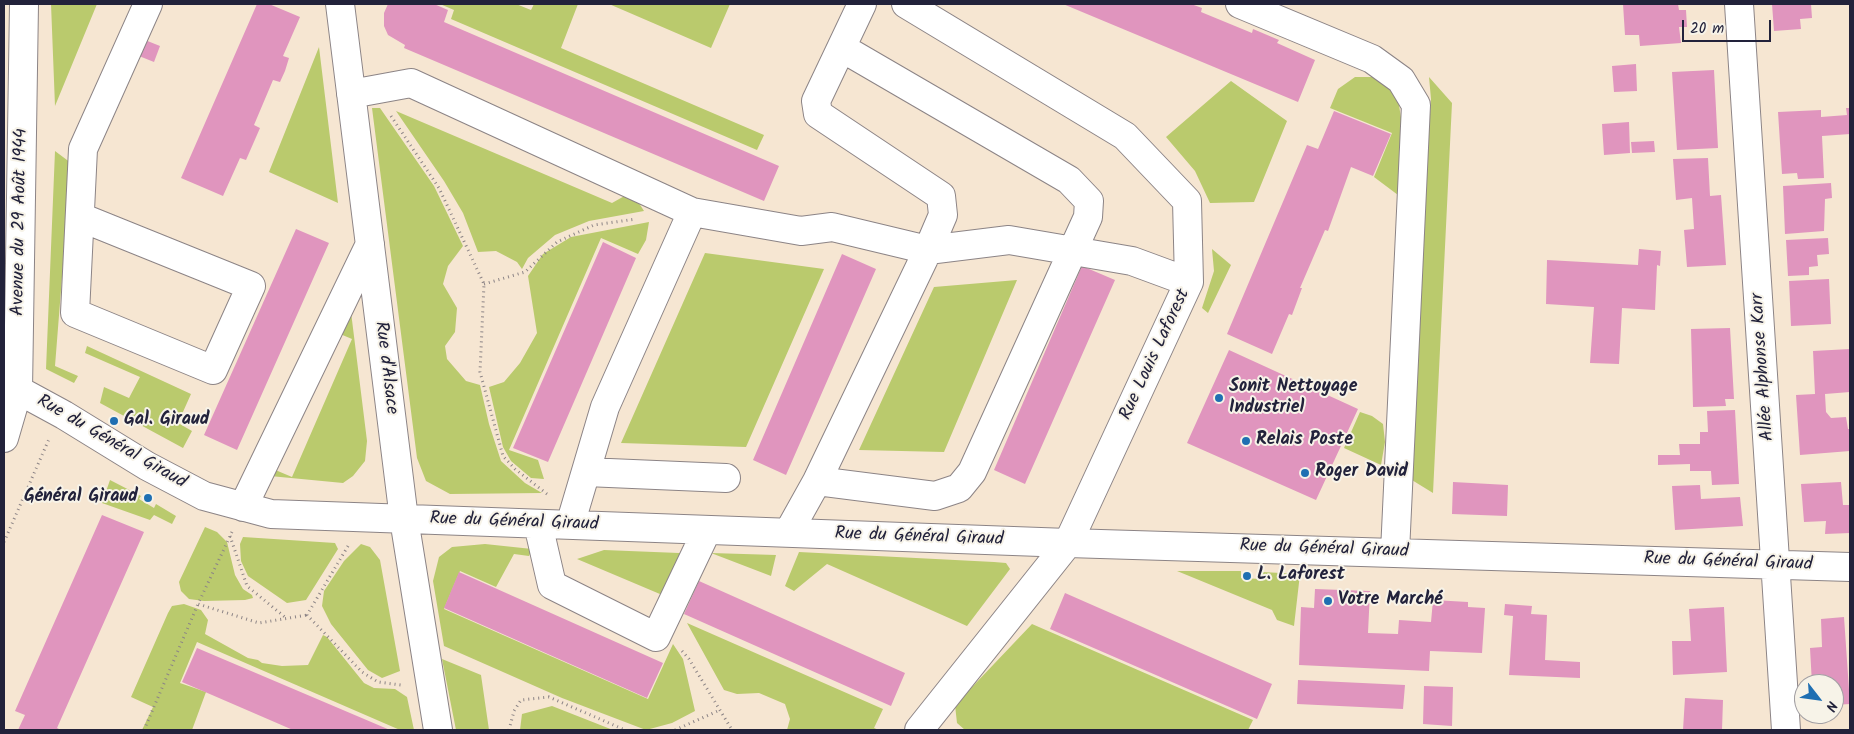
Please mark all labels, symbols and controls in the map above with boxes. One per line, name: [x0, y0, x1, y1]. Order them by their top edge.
scale bar: [1684, 10, 1773, 42]
text: 20 m: [1690, 17, 1724, 41]
street label: Avenue du 29 Août 1944: [9, 128, 33, 316]
street label: Rue Louis Laforest: [1116, 286, 1196, 424]
street label: Allée Alphonse Karr: [1748, 292, 1780, 442]
street label: Rue d'Alsace: [369, 320, 401, 416]
place label: Sonit Nettoyage Industriel: [1229, 377, 1357, 419]
street label: Rue du Général Giraud: [32, 391, 190, 495]
marker: Sonit Nettoyage Industriel: [1213, 392, 1225, 404]
place label: Gal. Giraud: [124, 410, 209, 432]
marker: Gal. Giraud: [108, 415, 120, 427]
place label: Relais Poste: [1256, 430, 1353, 452]
marker: Relais Poste: [1240, 435, 1252, 447]
place label: Roger David: [1315, 462, 1408, 484]
marker: Roger David: [1299, 467, 1311, 479]
place label: Général Giraud: [24, 487, 138, 509]
marker: Général Giraud: [142, 492, 154, 504]
street label: Rue du Général Giraud: [429, 509, 599, 537]
street label: Rue du Général Giraud: [834, 524, 1004, 552]
street label: Rue du Général Giraud: [1239, 536, 1409, 564]
street label: Rue du Général Giraud: [1643, 549, 1813, 577]
place label: L. Laforest: [1257, 565, 1345, 587]
marker: L. Laforest: [1241, 570, 1253, 582]
place label: Votre Marché: [1338, 590, 1443, 612]
marker: Votre Marché: [1322, 595, 1334, 607]
north arrow: [1794, 674, 1844, 724]
text: N: [1819, 697, 1843, 715]

